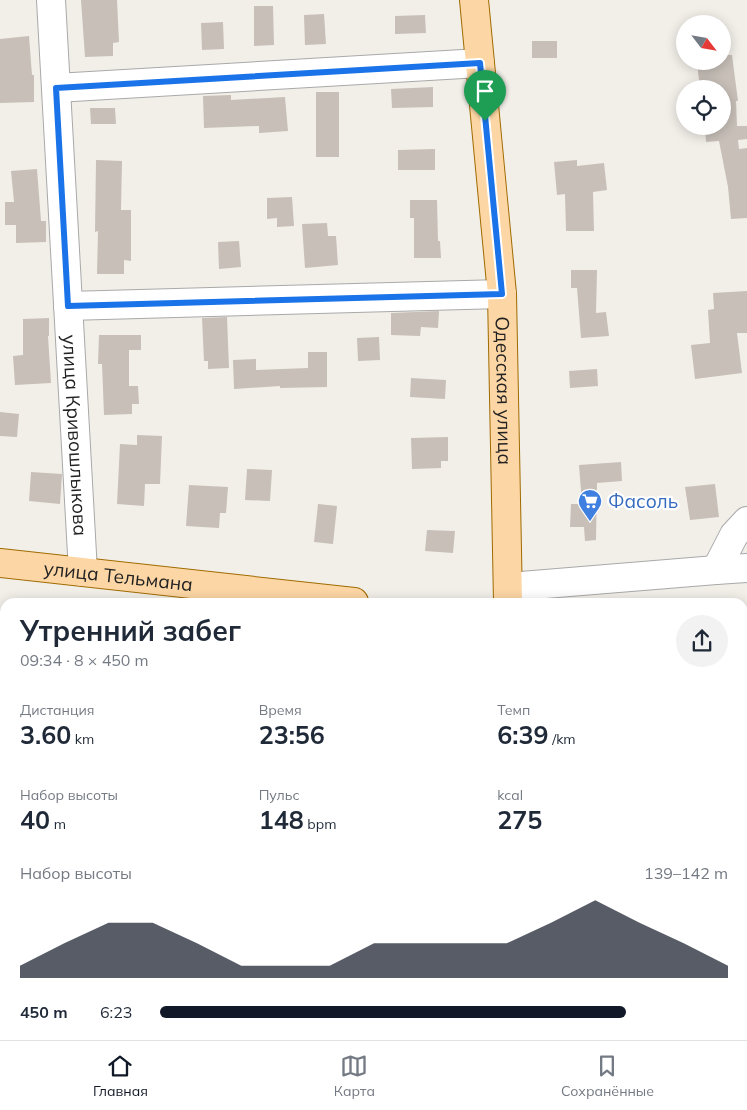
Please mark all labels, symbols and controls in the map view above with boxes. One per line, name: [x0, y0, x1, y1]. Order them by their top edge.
north arrow: [676, 15, 731, 70]
map controls: [676, 15, 731, 135]
pin: [464, 70, 506, 121]
icon: arrive: [471, 77, 499, 105]
button: locate: [676, 80, 731, 135]
street label: Одесская улица: [490, 316, 517, 465]
street label: улица Кривошлыкова: [58, 334, 93, 537]
supermarket icon: Фасоль: [577, 488, 603, 522]
place label: Фасоль: [608, 489, 678, 513]
street label: улица Тельмана: [42, 556, 194, 596]
text: Утренний забег: [20, 613, 241, 648]
button: share: [676, 615, 728, 667]
text: 09:34 · 8 × 450 m: [20, 650, 149, 670]
text: Дистанция: [20, 701, 94, 719]
text: Время: [259, 701, 302, 719]
text: Темп: [497, 701, 530, 719]
text: 3.60: [20, 719, 71, 750]
text: 23:56: [259, 719, 325, 750]
text: 6:39: [497, 719, 549, 750]
text: km: [71, 730, 94, 748]
text: /km: [549, 730, 576, 748]
text: Набор высоты: [20, 786, 118, 804]
text: Пульс: [259, 786, 300, 804]
text: kcal: [497, 786, 523, 804]
text: 40: [20, 804, 50, 835]
text: 148: [259, 804, 304, 835]
text: 275: [497, 804, 542, 835]
text: m: [50, 815, 66, 833]
text: bpm: [304, 815, 336, 833]
text: Набор высоты: [20, 863, 132, 883]
text: 139–142 m: [644, 863, 728, 883]
text: 450 m: [20, 1002, 68, 1022]
text: 6:23: [100, 1002, 132, 1022]
tab: Главная: [93, 1052, 148, 1100]
tab: Карта: [334, 1052, 375, 1100]
tab: Сохранённые: [561, 1052, 654, 1100]

